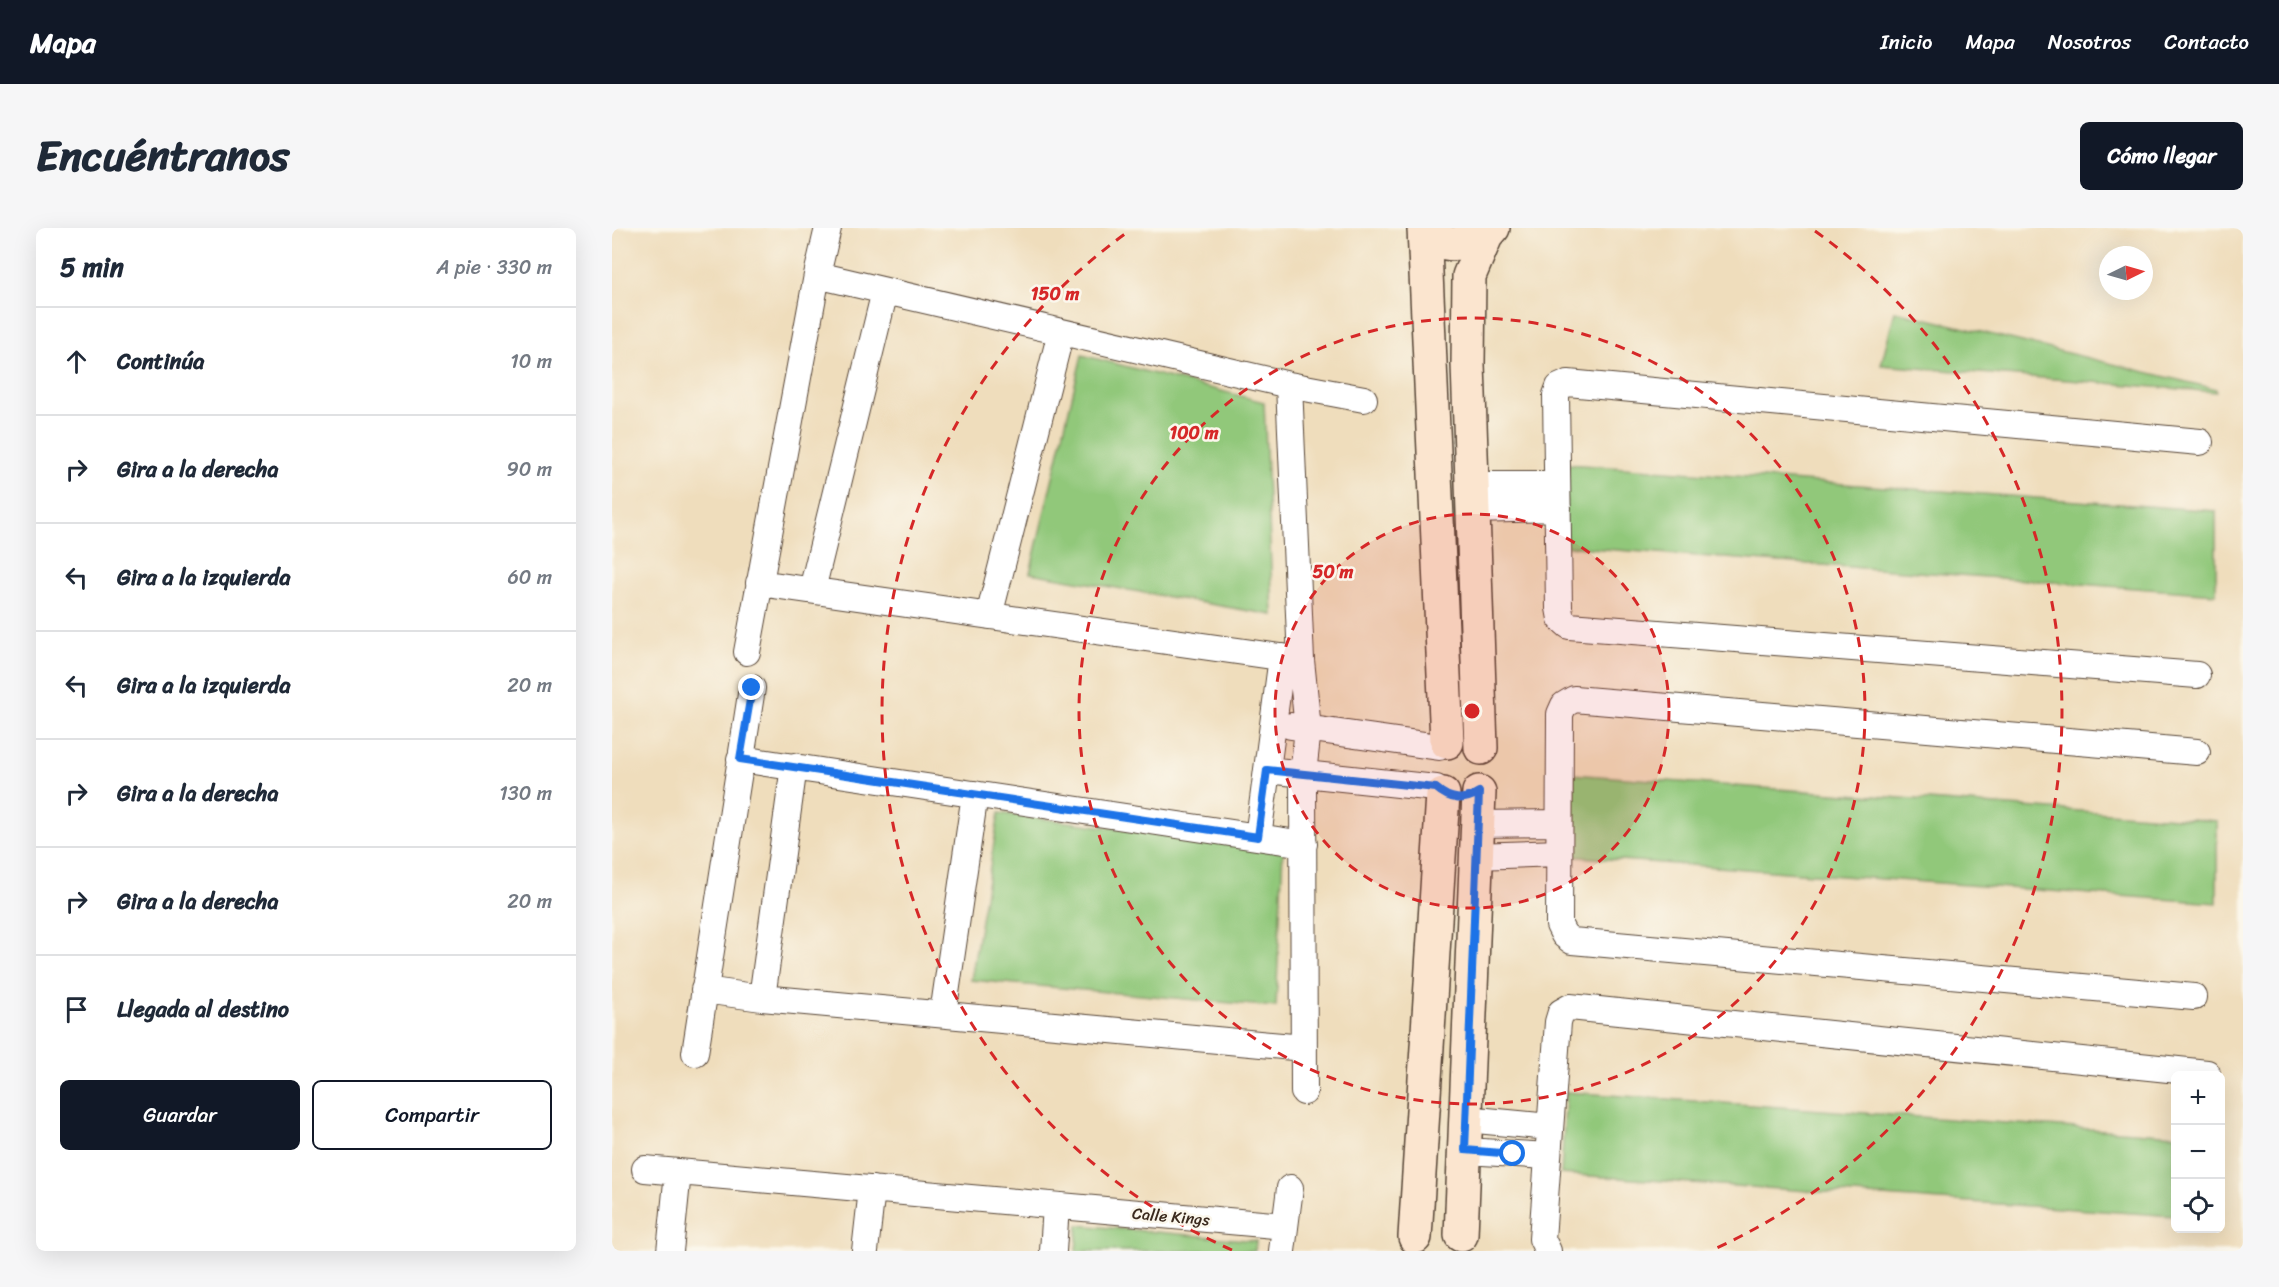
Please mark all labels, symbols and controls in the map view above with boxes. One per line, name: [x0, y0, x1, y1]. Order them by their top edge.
text: Mapa: [30, 18, 96, 67]
text: Inicio: [1880, 23, 1932, 61]
text: Mapa: [1965, 23, 2015, 61]
text: Nosotros: [2048, 23, 2131, 61]
text: Contacto: [2164, 23, 2249, 61]
text: Encuéntranos: [36, 119, 289, 193]
button: Cómo llegar: [2080, 122, 2243, 190]
text: 5 min: [60, 244, 124, 290]
north arrow: [2099, 246, 2153, 300]
text: A pie · 330 m: [436, 250, 552, 285]
text: 150 m: [1031, 278, 1079, 310]
text: Continúa: [117, 342, 204, 381]
text: 10 m: [510, 344, 552, 379]
icon: ahead: [60, 345, 93, 378]
text: 100 m: [1170, 417, 1219, 449]
text: Gira a la derecha: [117, 450, 278, 489]
text: 90 m: [507, 452, 552, 487]
icon: right: [60, 453, 93, 486]
text: 50 m: [1313, 556, 1354, 588]
text: Gira a la izquierda: [117, 558, 290, 597]
text: 60 m: [507, 560, 552, 595]
icon: left: [60, 561, 93, 594]
text: Gira a la izquierda: [117, 666, 290, 705]
text: 20 m: [507, 668, 552, 703]
icon: left: [60, 669, 93, 702]
route end: [738, 674, 764, 700]
centre of rings: [1462, 701, 1482, 721]
text: Gira a la derecha: [117, 774, 278, 813]
text: 130 m: [499, 776, 552, 811]
icon: right: [60, 777, 93, 810]
text: Gira a la derecha: [117, 882, 278, 921]
text: 20 m: [507, 884, 552, 919]
icon: right: [60, 885, 93, 918]
text: Llegada al destino: [117, 990, 289, 1029]
icon: arrive: [60, 993, 93, 1026]
map controls: [2171, 1071, 2225, 1233]
button: +: [2171, 1071, 2225, 1125]
button: Guardar: [60, 1080, 300, 1150]
button: Compartir: [312, 1080, 552, 1150]
button: −: [2171, 1125, 2225, 1179]
route start: [1499, 1140, 1525, 1166]
button: locate: [2171, 1179, 2225, 1233]
street label: Calle Kings: [1131, 1199, 1212, 1234]

